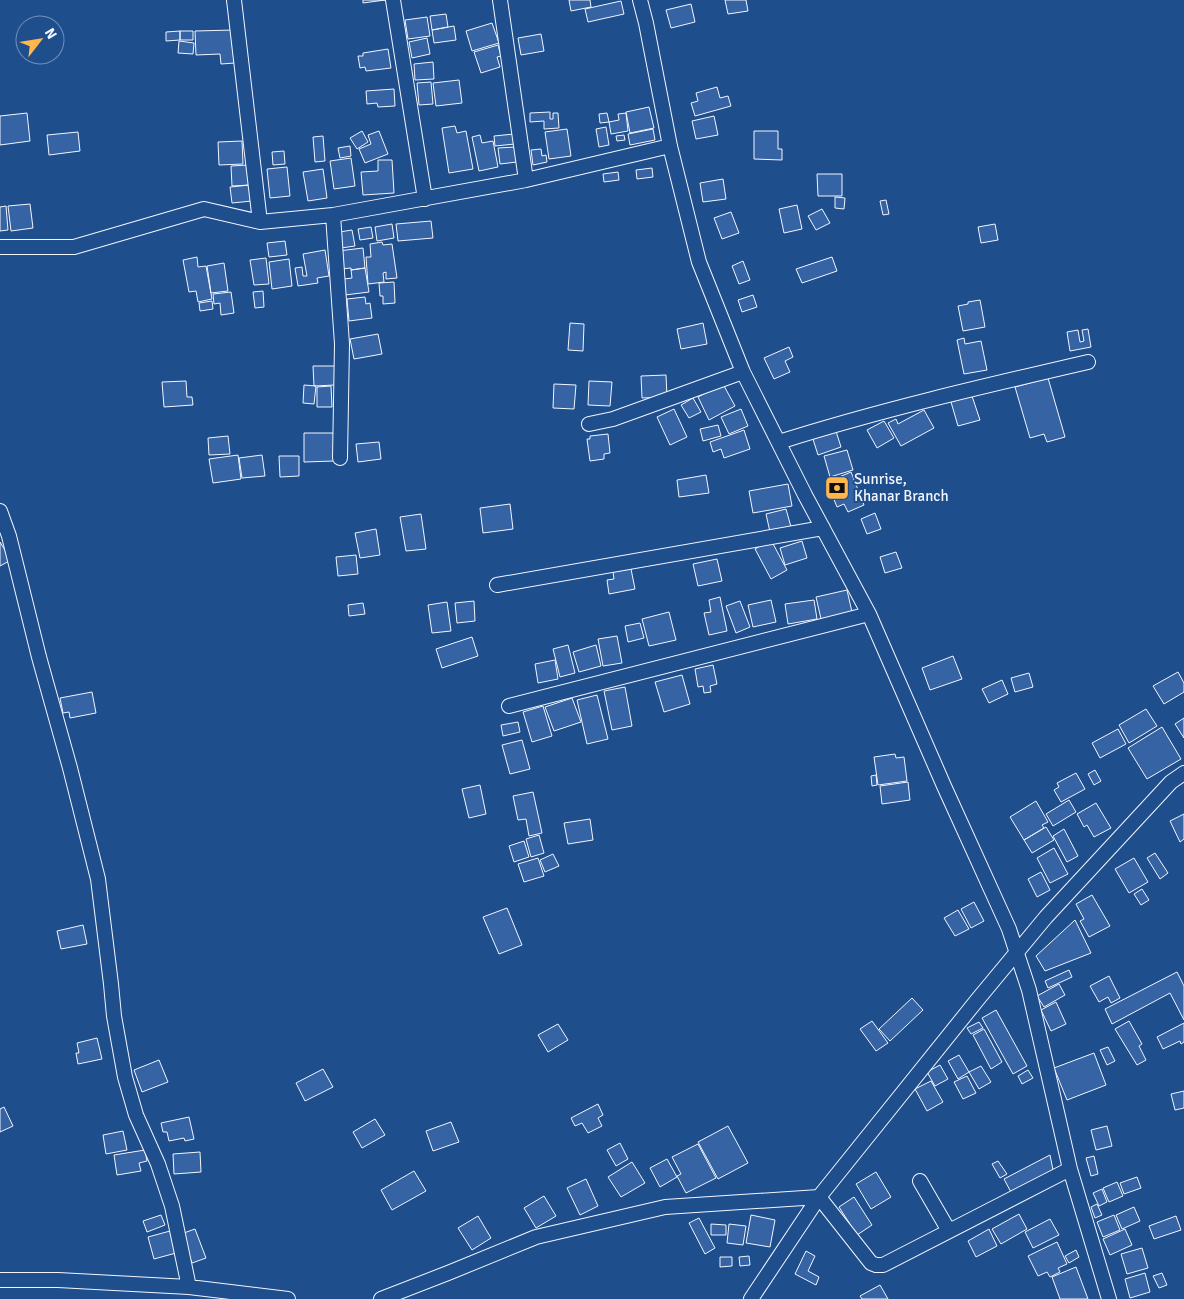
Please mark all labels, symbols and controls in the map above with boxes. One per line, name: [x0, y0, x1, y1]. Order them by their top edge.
north arrow: [15, 15, 65, 65]
text: N: [41, 25, 61, 42]
place label: Sunrise, Khanar Branch: [854, 470, 949, 505]
bank icon: Sunrise, Khanar Branch: [824, 475, 850, 501]

